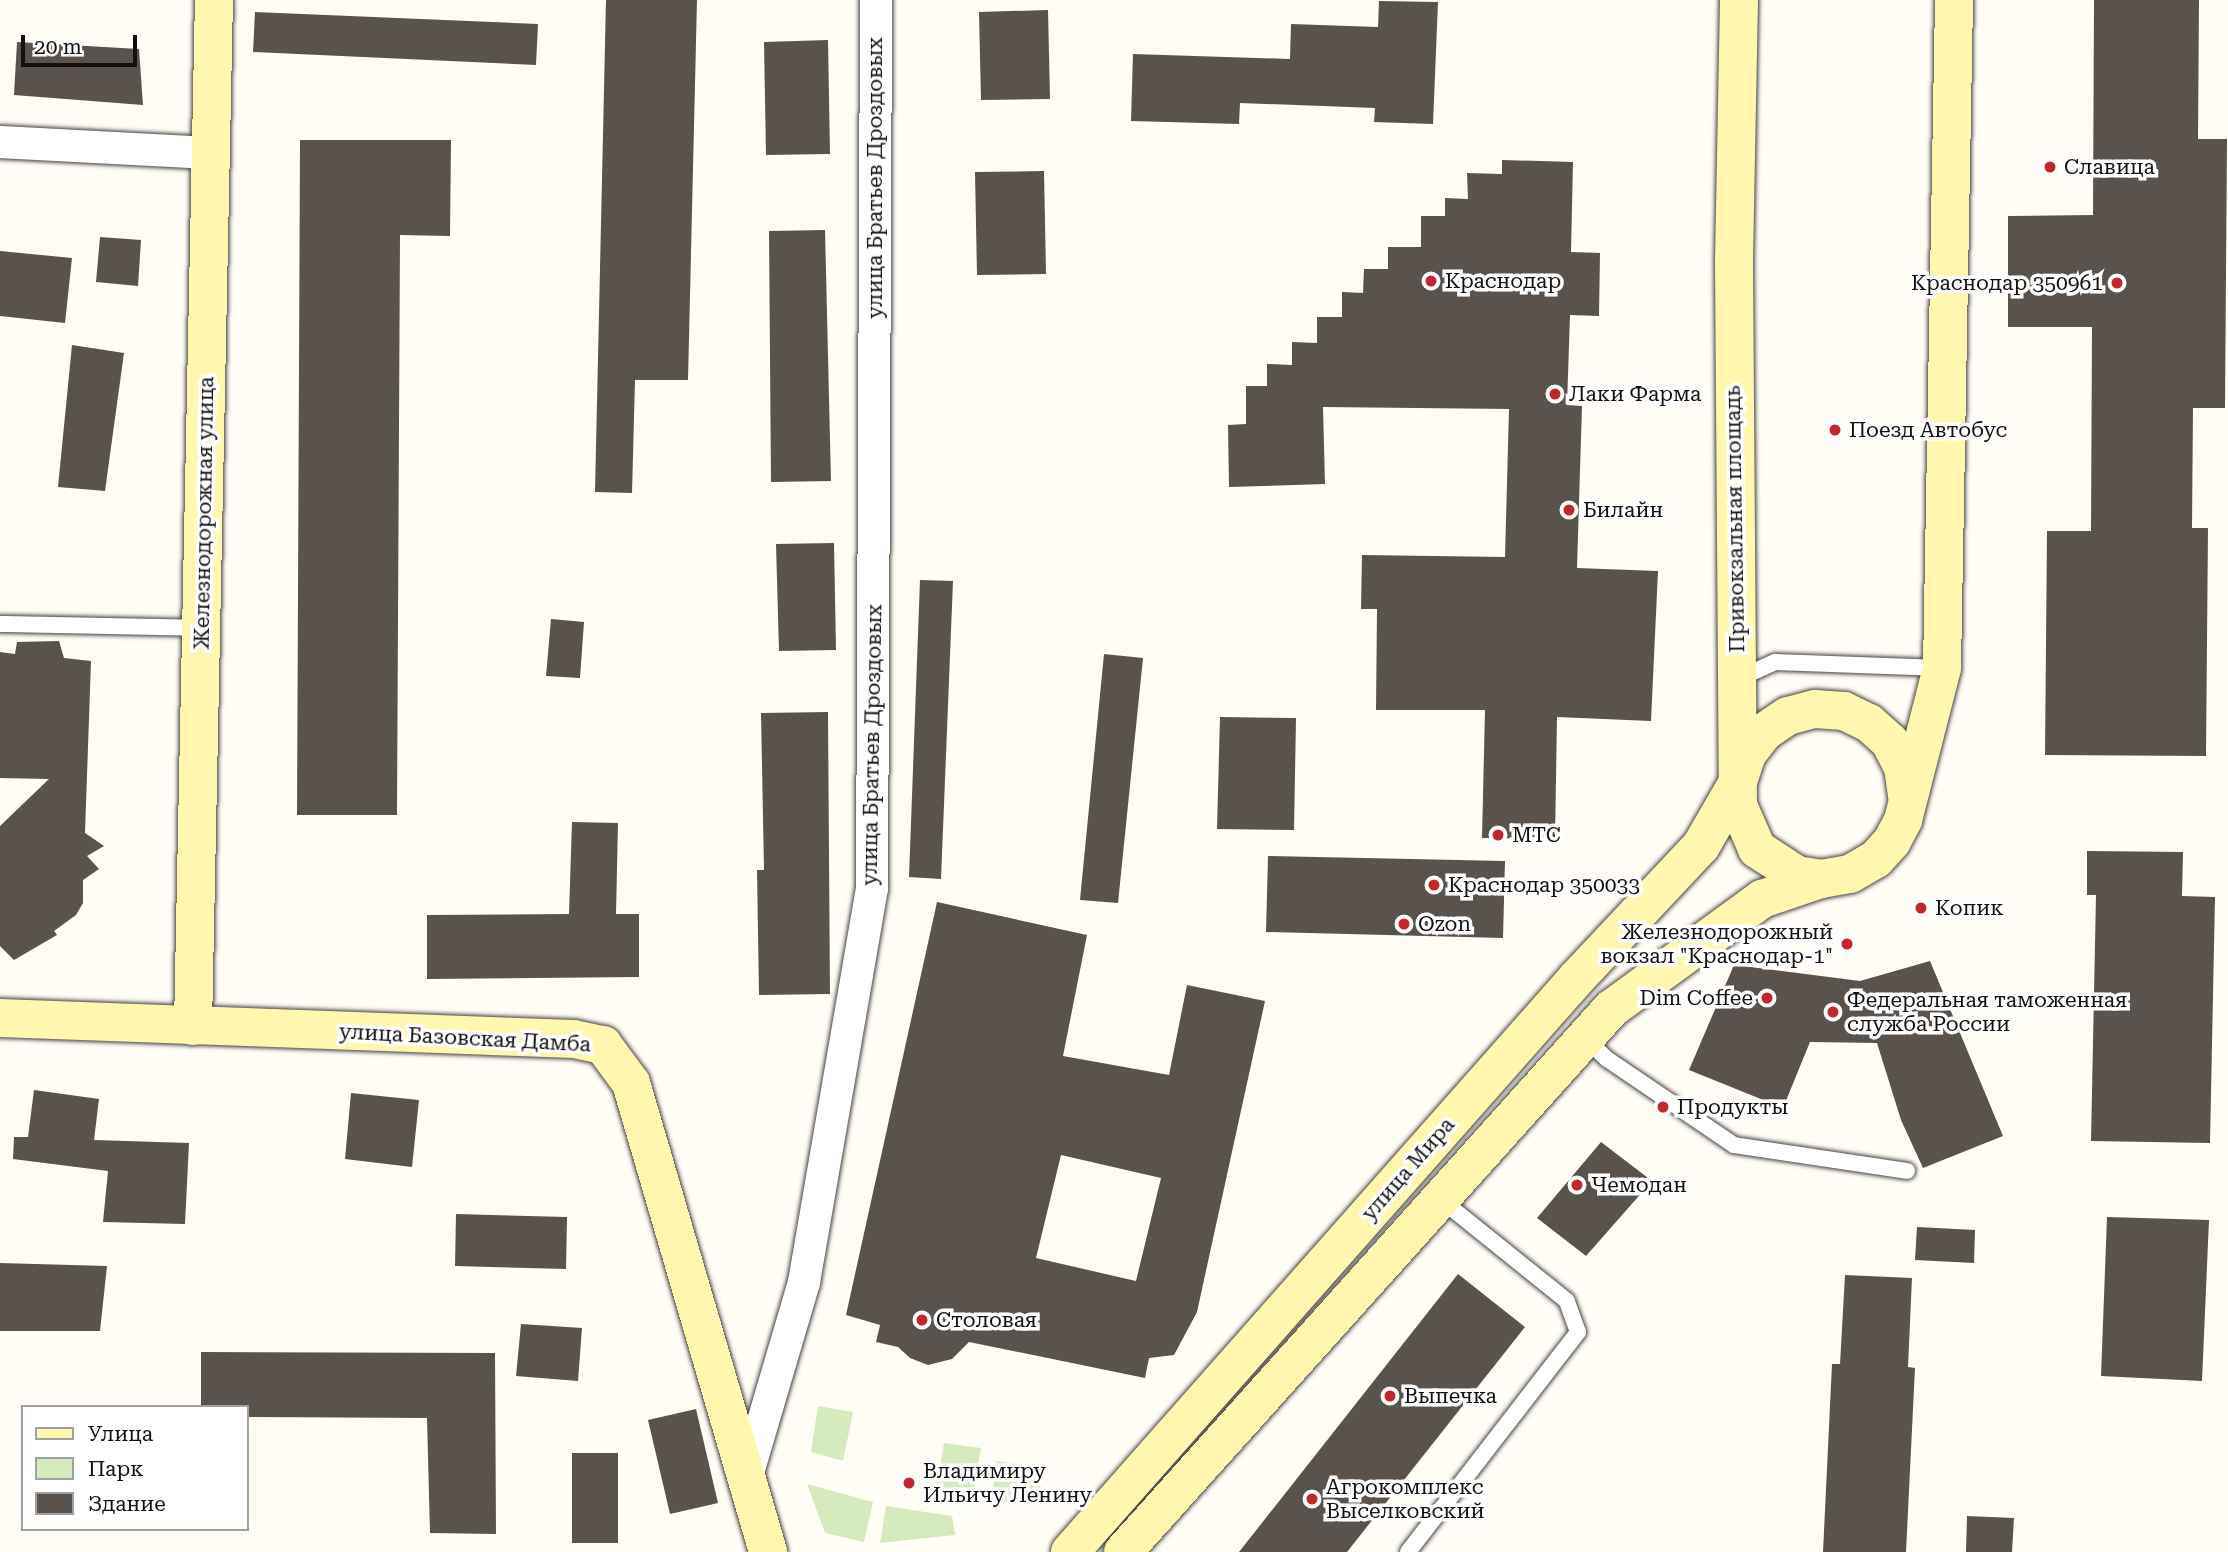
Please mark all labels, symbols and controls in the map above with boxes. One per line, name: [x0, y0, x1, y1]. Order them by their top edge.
scale bar: [24, 21, 140, 65]
text: 20 m: [34, 35, 82, 59]
street label: улица Братьев Дроздовых: [862, 37, 888, 319]
place label: Славица: [2064, 154, 2155, 180]
marker: Славица: [2042, 159, 2058, 175]
place label: Краснодар: [1445, 268, 1561, 294]
place label: Краснодар 350961: [1911, 270, 2103, 296]
marker: Краснодар: [1423, 273, 1439, 289]
marker: Краснодар 350961: [2109, 275, 2125, 291]
street label: Железнодорожная улица: [189, 376, 219, 650]
place label: Лаки Фарма: [1569, 381, 1701, 407]
street label: Привокзальная площадь: [1720, 385, 1750, 653]
marker: Лаки Фарма: [1547, 386, 1563, 402]
place label: Поезд Автобус: [1849, 417, 2007, 443]
marker: Поезд Автобус: [1827, 422, 1843, 438]
place label: Билайн: [1583, 497, 1663, 523]
marker: Билайн: [1561, 502, 1577, 518]
street label: улица Братьев Дроздовых: [857, 604, 887, 886]
place label: МТС: [1512, 822, 1561, 848]
marker: МТС: [1490, 827, 1506, 843]
place label: Краснодар 350033: [1448, 872, 1640, 898]
marker: Краснодар 350033: [1426, 877, 1442, 893]
place label: Копик: [1935, 895, 2004, 921]
marker: Копик: [1913, 900, 1929, 916]
place label: Ozon: [1418, 911, 1471, 937]
marker: Ozon: [1396, 916, 1412, 932]
place label: Железнодорожный вокзал "Краснодар-1": [1601, 919, 1833, 969]
marker: Железнодорожный вокзал "Краснодар-1": [1839, 936, 1855, 952]
place label: Dim Coffee: [1639, 985, 1753, 1011]
place label: Федеральная таможенная служба России: [1847, 987, 2127, 1037]
marker: Dim Coffee: [1759, 990, 1775, 1006]
marker: Федеральная таможенная служба России: [1825, 1004, 1841, 1020]
street label: улица Базовская Дамба: [338, 1019, 592, 1057]
place label: Продукты: [1677, 1094, 1789, 1120]
marker: Продукты: [1655, 1099, 1671, 1115]
street label: улица Мира: [1356, 1112, 1460, 1226]
place label: Чемодан: [1591, 1172, 1687, 1198]
marker: Чемодан: [1569, 1177, 1585, 1193]
place label: Столовая: [936, 1307, 1037, 1333]
marker: Столовая: [914, 1312, 930, 1328]
place label: Выпечка: [1404, 1383, 1497, 1409]
marker: Выпечка: [1382, 1388, 1398, 1404]
legend: [21, 1405, 248, 1531]
text: Улица: [88, 1422, 153, 1446]
text: Парк: [88, 1457, 144, 1481]
place label: Владимиру Ильичу Ленину: [923, 1458, 1092, 1508]
place label: Агрокомплекс Выселковский: [1326, 1474, 1485, 1524]
marker: Владимиру Ильичу Ленину: [901, 1475, 917, 1491]
marker: Агрокомплекс Выселковский: [1304, 1491, 1320, 1507]
text: Здание: [88, 1492, 166, 1516]

